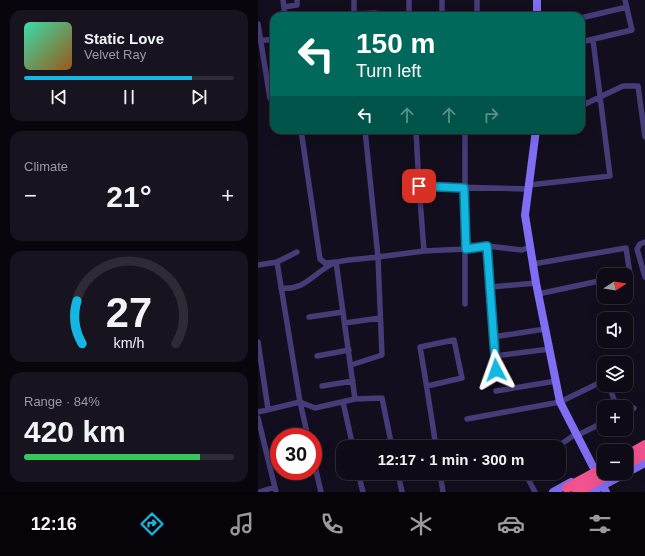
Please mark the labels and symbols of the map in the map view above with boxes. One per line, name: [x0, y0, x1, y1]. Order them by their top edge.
pin: [402, 169, 436, 203]
north arrow: [597, 268, 633, 304]
position arrow: [475, 349, 517, 391]
speed limit sign: 30: [270, 428, 322, 480]

